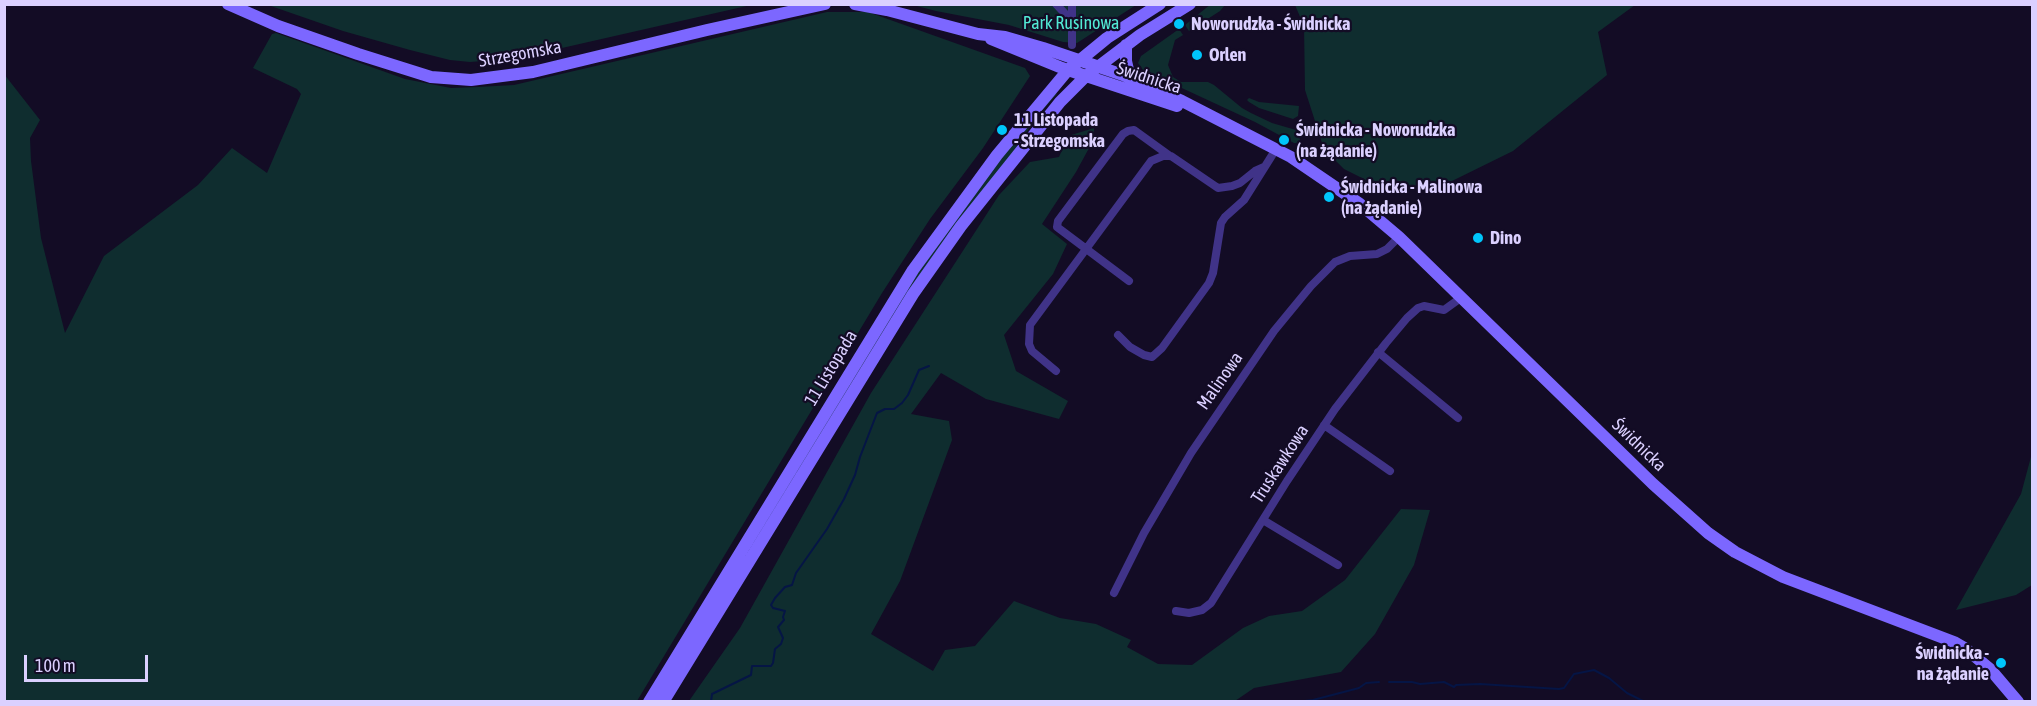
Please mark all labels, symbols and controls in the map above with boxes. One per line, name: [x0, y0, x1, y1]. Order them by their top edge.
park label: Park Rusinowa: [1023, 12, 1119, 34]
place label: Noworudzka - Świdnicka: [1191, 13, 1350, 35]
marker: Noworudzka - Świdnicka: [1172, 17, 1186, 31]
street label: Strzegomska: [477, 36, 563, 72]
place label: Orlen: [1209, 44, 1246, 66]
marker: Orlen: [1190, 48, 1204, 62]
street label: Świdnicka: [1114, 57, 1184, 99]
place label: 11 Listopada - Strzegomska: [1014, 109, 1105, 152]
place label: Świdnicka - Noworudzka (na żądanie): [1296, 119, 1455, 162]
marker: 11 Listopada - Strzegomska: [995, 123, 1009, 137]
marker: Świdnicka - Noworudzka (na żądanie): [1277, 133, 1291, 147]
place label: Świdnicka - Malinowa (na żądanie): [1341, 176, 1482, 219]
marker: Świdnicka - Malinowa (na żądanie): [1322, 190, 1336, 204]
place label: Dino: [1490, 227, 1521, 249]
marker: Dino: [1471, 231, 1485, 245]
street label: 11 Listopada: [800, 326, 862, 410]
street label: Malinowa: [1192, 348, 1248, 414]
street label: Świdnicka: [1608, 414, 1670, 476]
street label: Truskawkowa: [1247, 421, 1313, 507]
place label: Świdnicka - na żądanie: [1915, 642, 1989, 684]
scale bar: [27, 643, 152, 681]
text: 100 m: [35, 655, 76, 676]
marker: Świdnicka - na żądanie: [1994, 656, 2008, 670]

